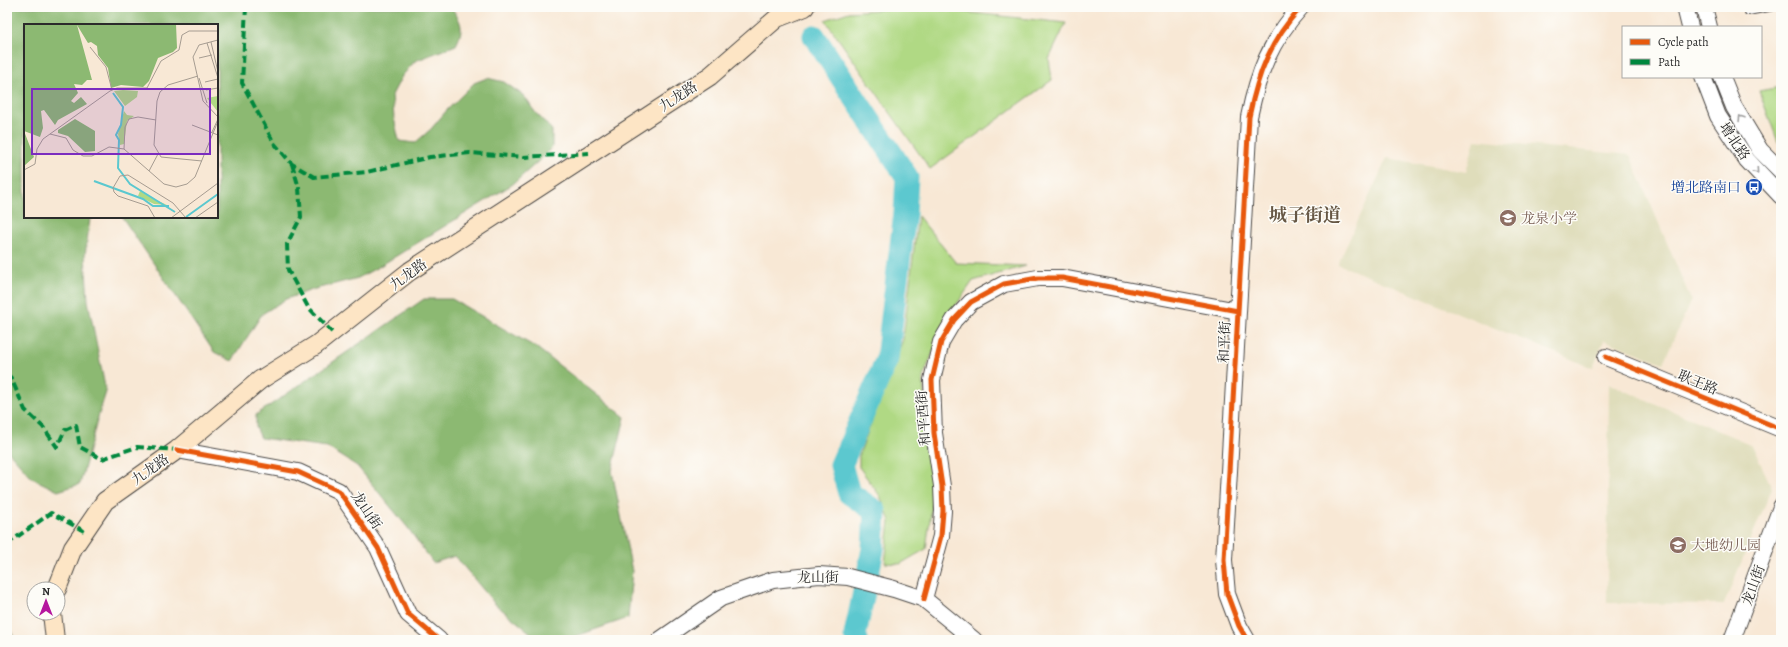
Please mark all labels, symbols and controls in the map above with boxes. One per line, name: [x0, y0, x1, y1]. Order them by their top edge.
inset map: [24, 24, 218, 218]
legend: [1622, 26, 1762, 78]
text: Cycle path: [1658, 34, 1709, 50]
text: Path: [1658, 54, 1681, 70]
street label: 九龙路: [655, 77, 701, 116]
one-way arrow: [1738, 115, 1746, 122]
street label: 增北路: [1715, 119, 1754, 164]
one-way arrow: [1752, 166, 1759, 174]
bus stop icon: 增北路南口: [1744, 177, 1764, 197]
place label: 增北路南口: [1671, 178, 1741, 197]
district label: 城子街道: [1269, 203, 1341, 227]
school or university icon: 龙泉小学: [1498, 208, 1518, 228]
place label: 龙泉小学: [1521, 209, 1577, 228]
street label: 九龙路: [386, 254, 431, 294]
street label: 和平街: [1214, 321, 1235, 363]
street label: 耿王路: [1675, 366, 1721, 399]
street label: 和平西街: [912, 389, 935, 447]
street label: 九龙路: [128, 450, 173, 489]
street label: 龙山街: [347, 488, 386, 533]
school or university icon: 大地幼儿园: [1668, 535, 1688, 555]
place label: 大地幼儿园: [1691, 536, 1761, 555]
street label: 龙山街: [1737, 562, 1770, 608]
street label: 龙山街: [797, 568, 839, 587]
north arrow: [26, 581, 66, 621]
text: N: [42, 584, 50, 599]

